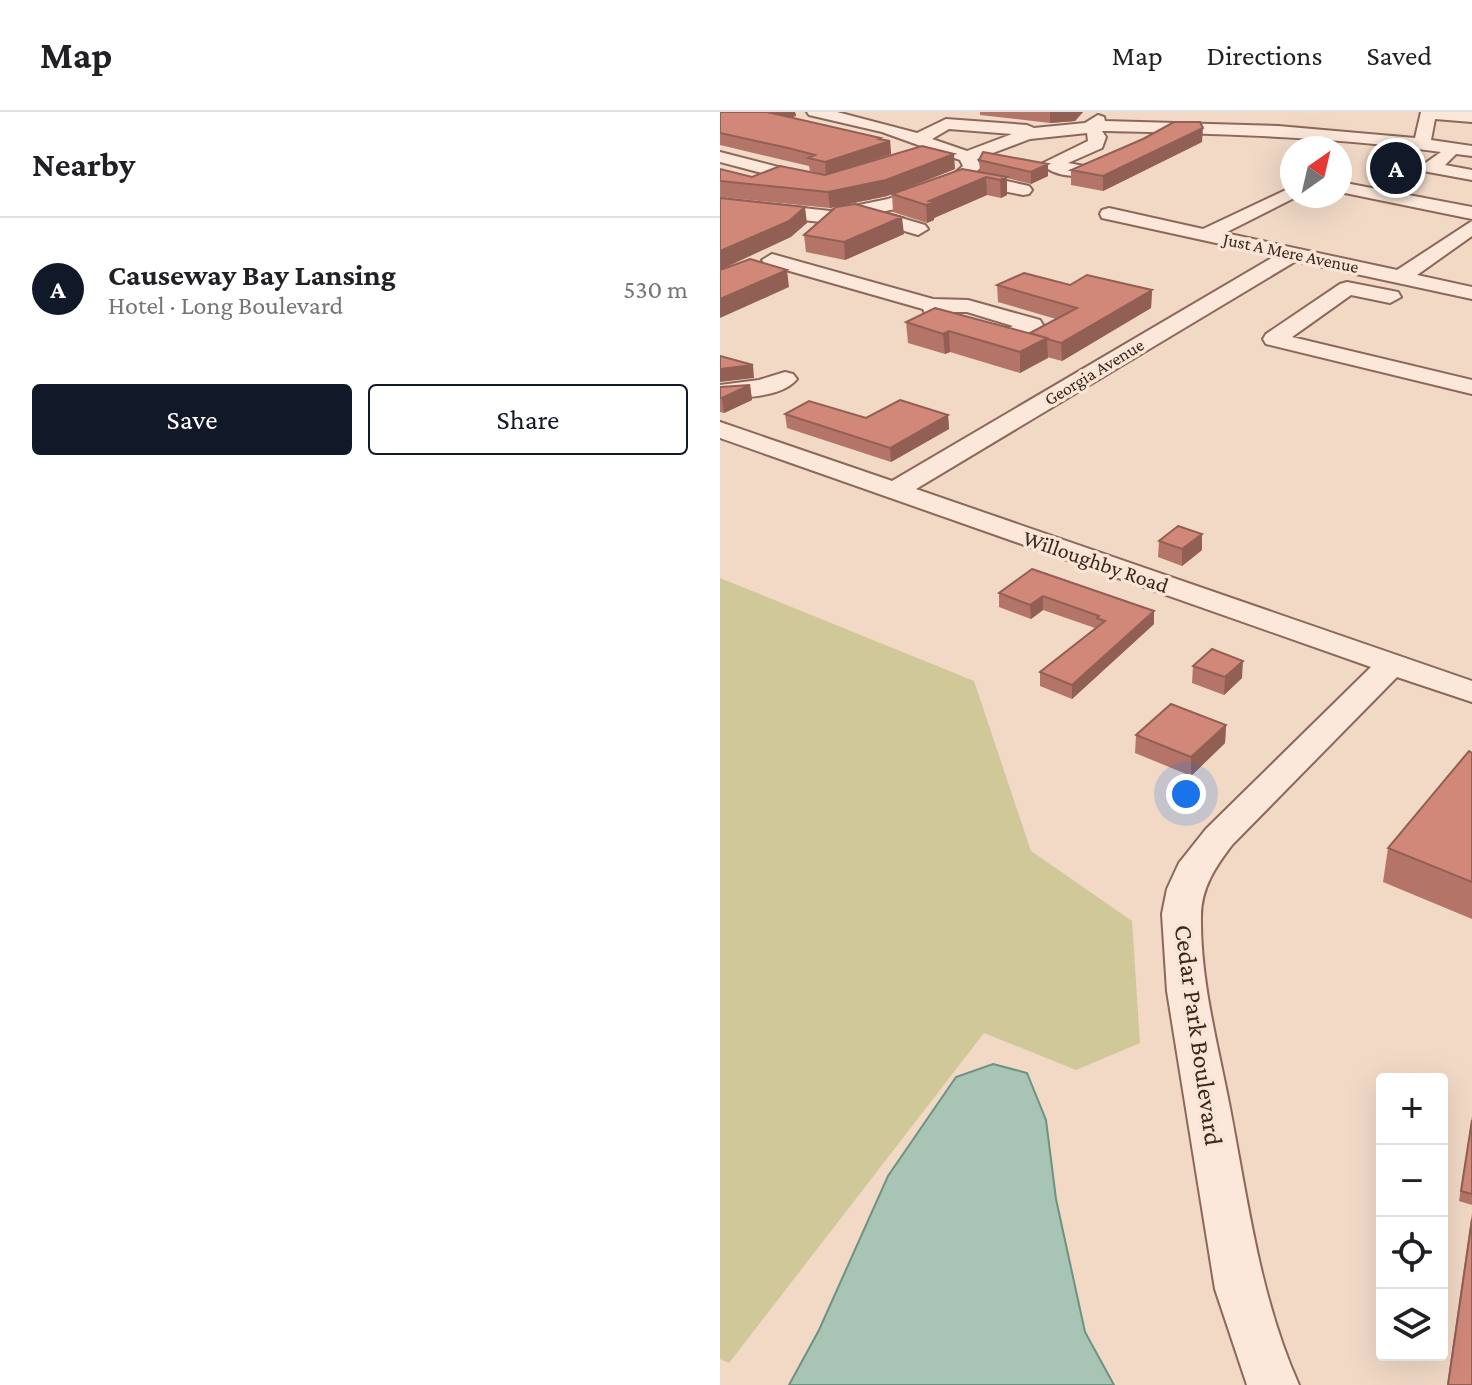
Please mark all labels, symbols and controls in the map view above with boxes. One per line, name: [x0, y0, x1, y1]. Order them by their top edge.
text: Map: [40, 34, 113, 76]
text: Map: [1112, 40, 1163, 71]
text: Directions: [1207, 40, 1322, 71]
text: Saved: [1366, 40, 1432, 71]
north arrow: [1280, 136, 1352, 208]
pin: A: [1370, 138, 1422, 198]
text: Nearby: [32, 146, 135, 183]
street label: Just A Mere Avenue: [1219, 228, 1361, 277]
text: Causeway Bay Lansing: [108, 258, 396, 291]
text: A: [50, 275, 66, 304]
text: 530 m: [623, 275, 688, 304]
text: Hotel · Long Boulevard: [108, 291, 343, 320]
street label: Georgia Avenue: [1041, 334, 1147, 410]
button: Save: [32, 384, 352, 455]
button: Share: [368, 384, 688, 455]
street label: Willoughby Road: [1020, 525, 1172, 598]
your location: [1166, 774, 1206, 814]
street label: Cedar Park Boulevard: [1169, 923, 1228, 1148]
map controls: [1376, 1073, 1448, 1361]
button: +: [1376, 1073, 1448, 1145]
button: −: [1376, 1145, 1448, 1217]
button: locate: [1376, 1217, 1448, 1289]
button: layers: [1376, 1289, 1448, 1361]

